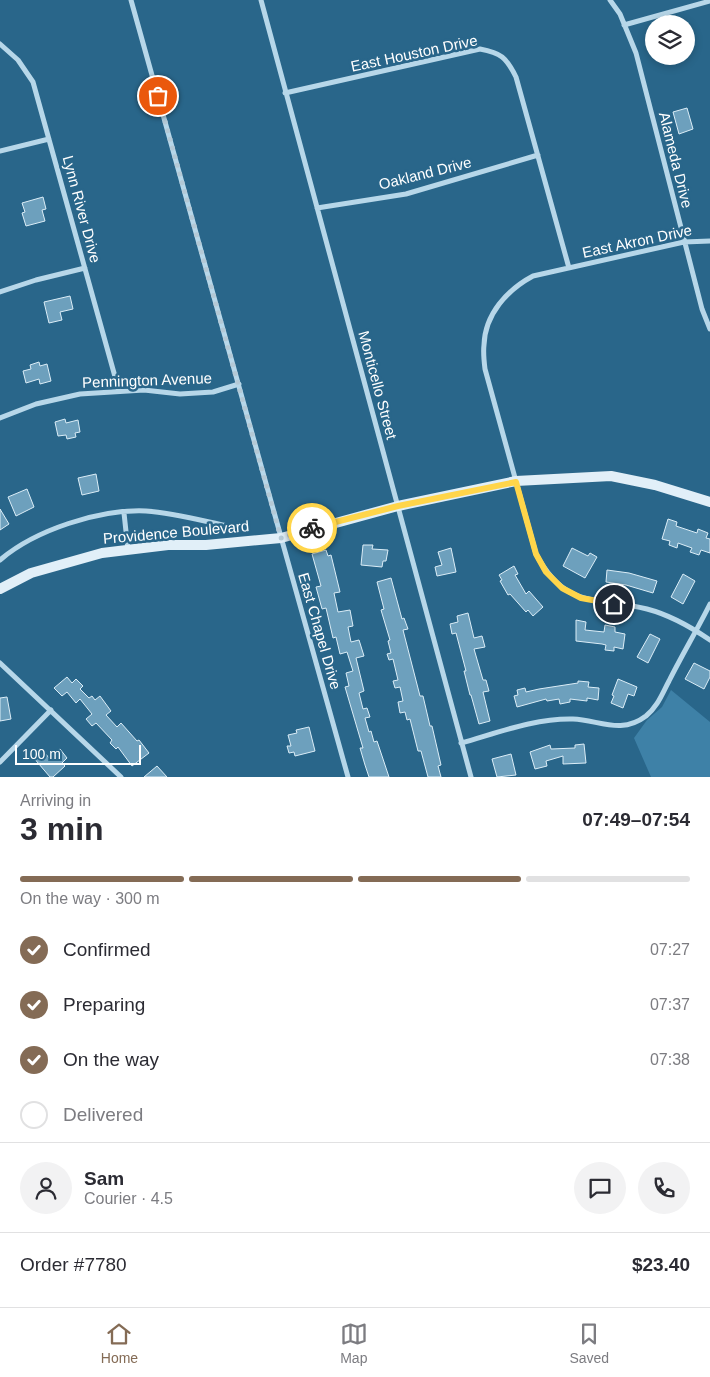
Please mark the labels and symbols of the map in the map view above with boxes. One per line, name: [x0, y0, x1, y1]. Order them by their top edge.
street label: East Houston Drive: [349, 31, 479, 75]
pin: [137, 75, 179, 117]
street label: Alameda Drive: [656, 110, 696, 210]
street label: Oakland Drive: [377, 153, 473, 193]
street label: Lynn River Drive: [60, 154, 104, 264]
street label: East Akron Drive: [581, 221, 693, 261]
street label: Monticello Street: [355, 329, 401, 442]
street label: Pennington Avenue: [82, 369, 212, 391]
courier: [287, 503, 337, 553]
street label: Providence Boulevard: [102, 517, 250, 547]
street label: East Chapel Drive: [295, 571, 345, 691]
pin: [593, 583, 635, 625]
scale bar: [15, 742, 141, 765]

